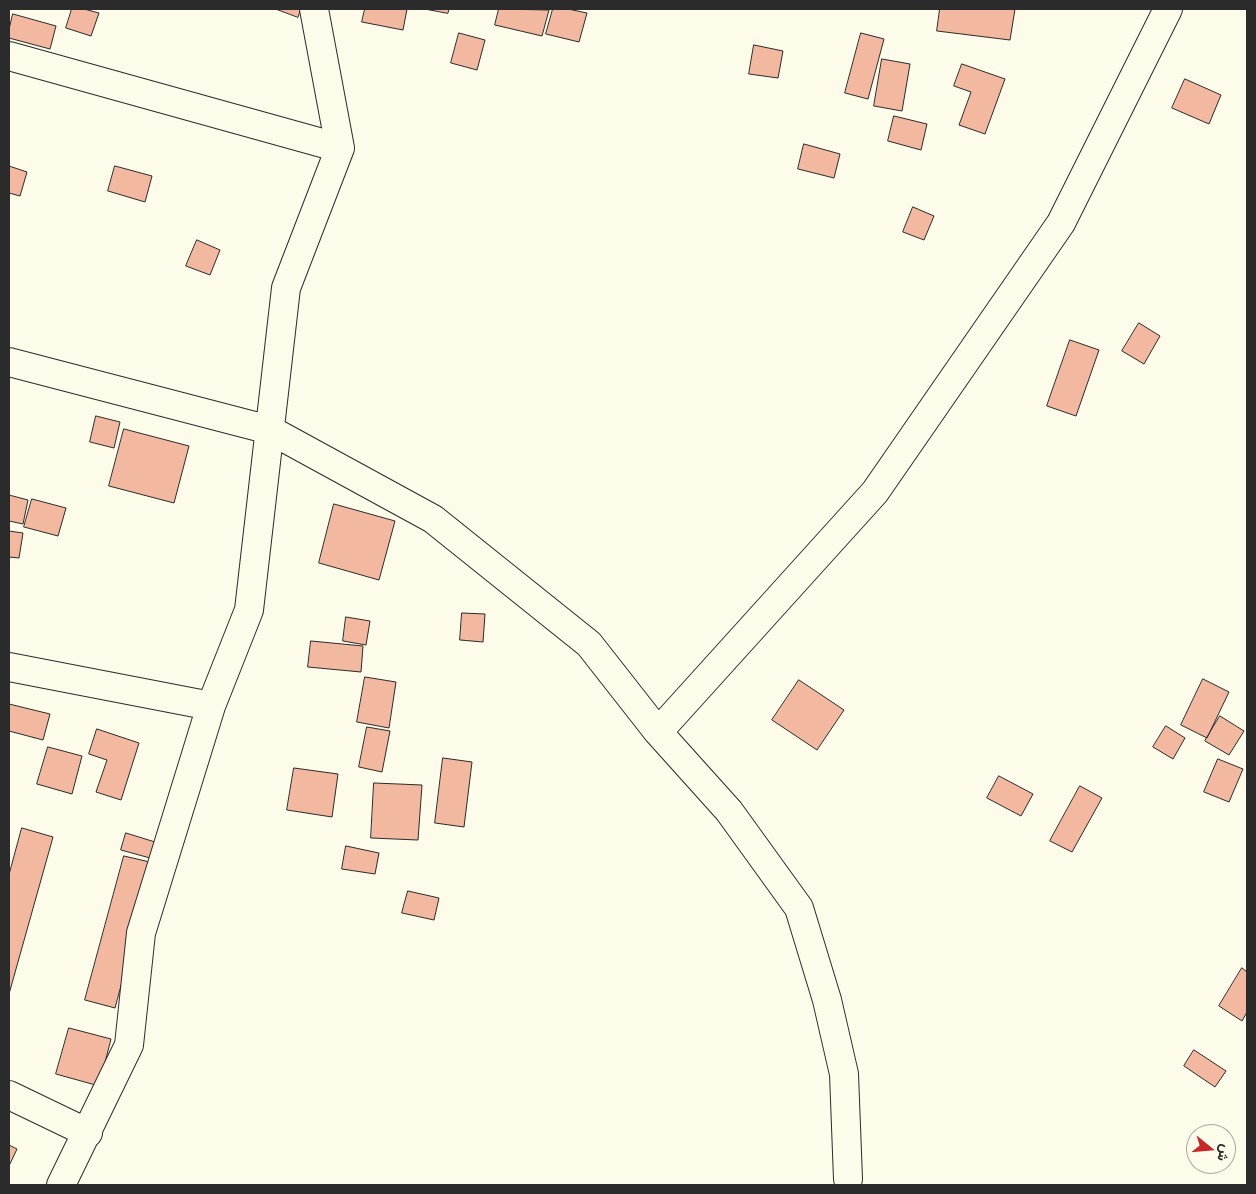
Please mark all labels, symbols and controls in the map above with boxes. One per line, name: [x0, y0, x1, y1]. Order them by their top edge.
north arrow: [1186, 1124, 1236, 1174]
text: ش: [1213, 1142, 1235, 1164]

